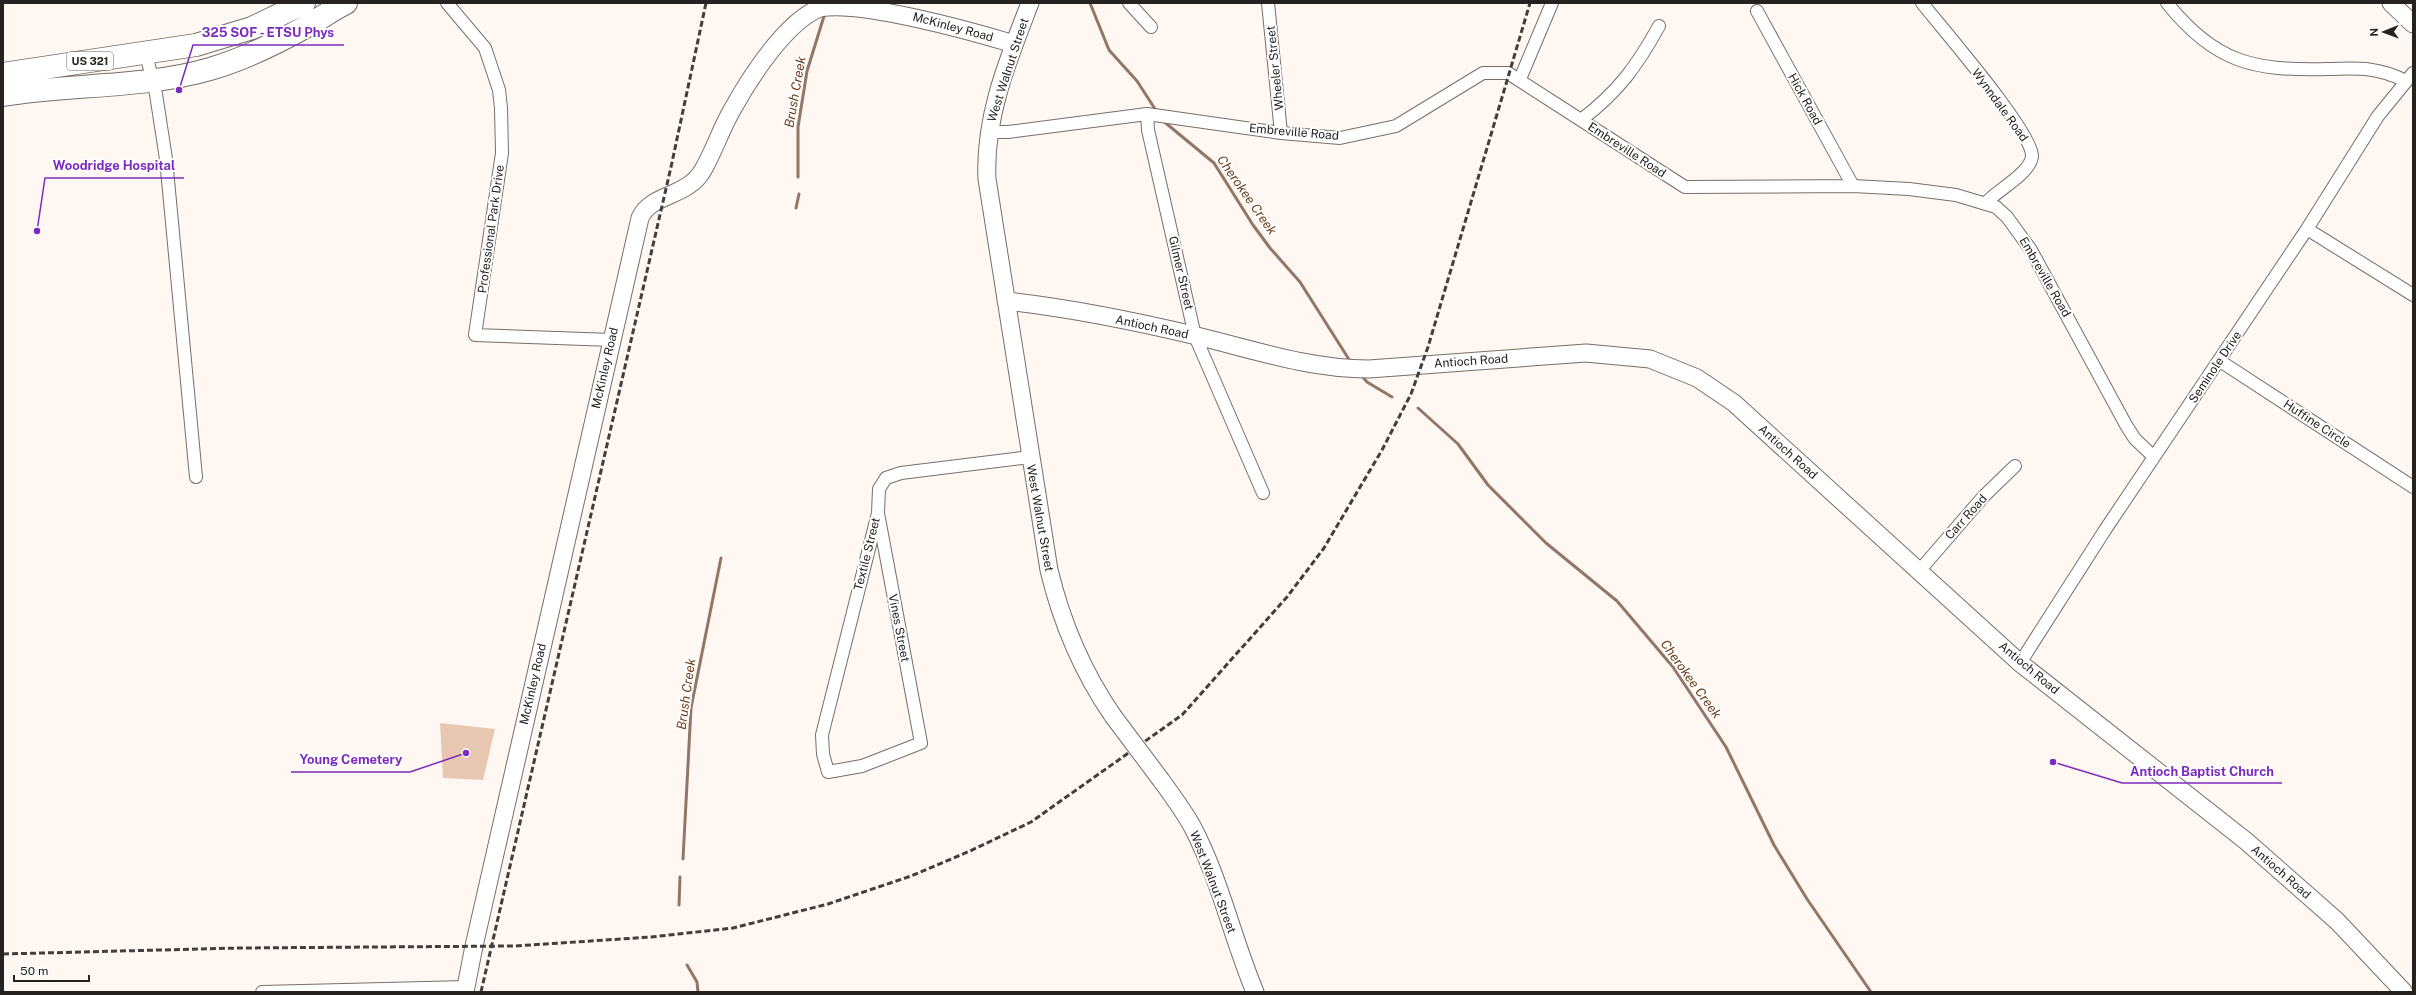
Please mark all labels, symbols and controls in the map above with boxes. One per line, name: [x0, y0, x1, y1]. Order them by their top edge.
street label: McKinley Road: [911, 10, 995, 44]
north arrow: [2364, 12, 2404, 52]
street label: West Walnut Street: [985, 16, 1032, 124]
callout: 325 SOF - ETSU Phys: [193, 20, 344, 45]
text: 325 SOF - ETSU Phys: [202, 25, 334, 40]
street label: Wheeler Street: [1264, 25, 1286, 111]
text: N: [2368, 28, 2380, 37]
road number: US 321: [67, 52, 113, 70]
water label: Brush Creek: [781, 55, 809, 129]
street label: Wynndale Road: [1969, 66, 2031, 144]
street label: Hick Road: [1785, 71, 1825, 127]
street label: Embreville Road: [1585, 120, 1669, 180]
street label: Embreville Road: [1249, 121, 1339, 143]
water label: Cherokee Creek: [1214, 152, 1280, 238]
callout: Woodridge Hospital: [45, 153, 184, 178]
text: Woodridge Hospital: [53, 158, 175, 173]
street label: Professional Park Drive: [475, 164, 507, 294]
street label: Gilmer Street: [1166, 235, 1196, 312]
street label: Embreville Road: [2016, 235, 2074, 319]
street label: Antioch Road: [1114, 312, 1190, 342]
street label: McKinley Road: [589, 326, 621, 410]
street label: Seminole Drive: [2186, 328, 2244, 406]
street label: Antioch Road: [1433, 351, 1509, 371]
street label: Huffine Circle: [2281, 397, 2353, 451]
street label: Antioch Road: [1756, 422, 1820, 482]
street label: West Walnut Street: [1024, 463, 1056, 573]
street label: Carr Road: [1942, 492, 1990, 542]
street label: Textile Street: [851, 516, 883, 592]
street label: Vines Street: [886, 593, 912, 663]
water label: Cherokee Creek: [1657, 637, 1725, 721]
street label: Antioch Road: [1996, 639, 2062, 697]
street label: McKinley Road: [517, 642, 549, 726]
water label: Brush Creek: [674, 657, 698, 731]
callout: Young Cemetery: [291, 747, 410, 772]
text: Young Cemetery: [300, 752, 403, 767]
callout: Antioch Baptist Church: [2122, 758, 2282, 783]
text: Antioch Baptist Church: [2130, 764, 2274, 779]
street label: West Walnut Street: [1187, 829, 1239, 935]
street label: Antioch Road: [2248, 842, 2314, 902]
scale bar: [14, 957, 89, 983]
text: 50 m: [20, 964, 48, 978]

